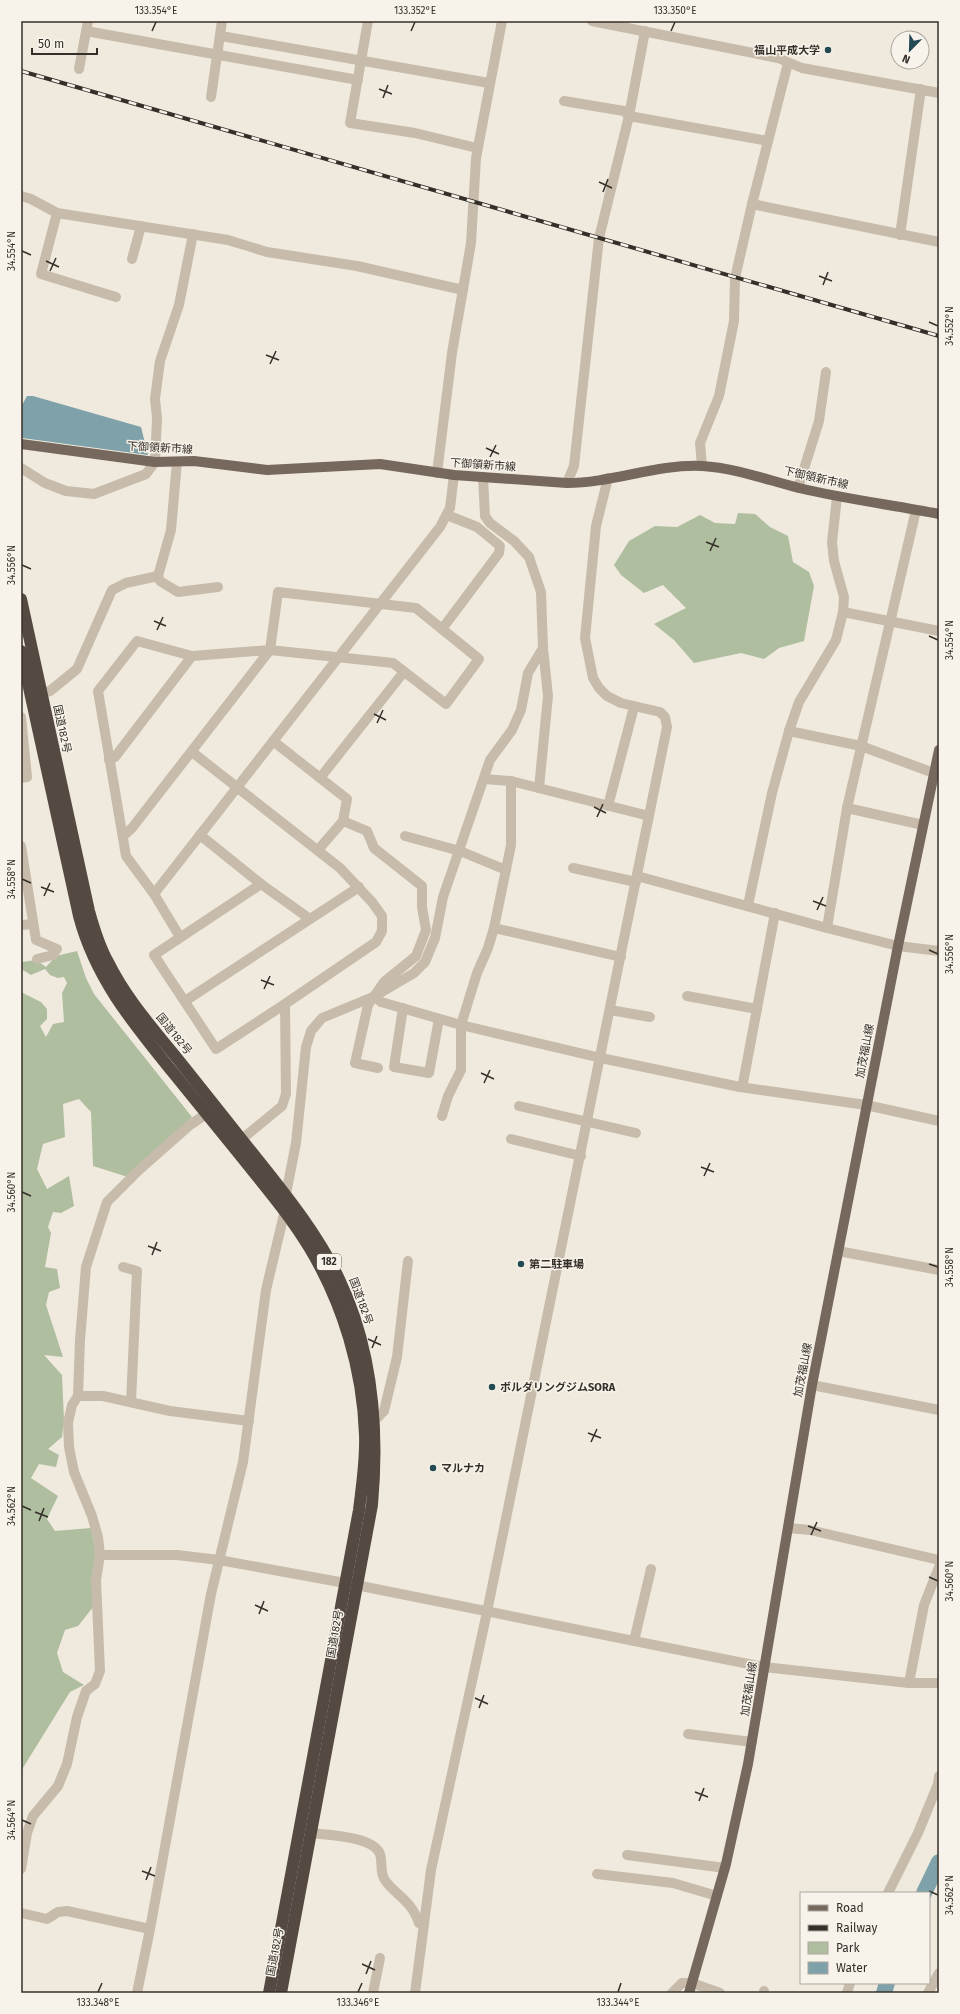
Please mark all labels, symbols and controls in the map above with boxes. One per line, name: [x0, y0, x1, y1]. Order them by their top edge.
text: 133.354°E: [135, 5, 177, 17]
text: 133.352°E: [394, 5, 436, 17]
text: 133.350°E: [654, 5, 696, 17]
scale bar: [32, 30, 97, 56]
north arrow: [890, 30, 930, 70]
text: 50 m: [38, 37, 64, 51]
place label: 福山平成大学: [754, 44, 820, 57]
marker: 福山平成大学: [823, 45, 833, 55]
text: N: [900, 51, 912, 66]
text: 34.554°N: [6, 231, 18, 271]
text: 34.552°N: [944, 306, 956, 346]
street label: 下御領新市線: [127, 440, 193, 456]
street label: 下御領新市線: [450, 456, 516, 474]
street label: 下御領新市線: [782, 464, 850, 492]
text: 34.556°N: [6, 545, 18, 585]
text: 34.554°N: [944, 620, 956, 660]
street label: 国道182号: [51, 704, 73, 754]
text: 34.558°N: [6, 859, 18, 899]
text: 34.556°N: [944, 934, 956, 974]
street label: 国道182号: [153, 1011, 195, 1057]
street label: 加茂福山線: [853, 1023, 877, 1079]
text: 34.560°N: [6, 1172, 18, 1212]
text: 34.558°N: [944, 1247, 956, 1287]
road number: 182: [317, 1254, 341, 1270]
place label: 第二駐車場: [529, 1258, 584, 1271]
marker: 第二駐車場: [516, 1259, 526, 1269]
street label: 国道182号: [346, 1276, 376, 1326]
street label: 加茂福山線: [791, 1342, 815, 1398]
place label: ボルダリングジムSORA: [500, 1381, 616, 1394]
marker: ボルダリングジムSORA: [487, 1382, 497, 1392]
place label: マルナカ: [441, 1462, 485, 1475]
marker: マルナカ: [428, 1463, 438, 1473]
text: 34.562°N: [6, 1486, 18, 1526]
text: 34.560°N: [944, 1561, 956, 1601]
street label: 国道182号: [324, 1609, 346, 1659]
street label: 加茂福山線: [738, 1661, 760, 1717]
text: 34.564°N: [6, 1800, 18, 1840]
text: 34.562°N: [944, 1875, 956, 1915]
legend: [800, 1892, 930, 1984]
text: Road: [836, 1901, 864, 1915]
text: Railway: [836, 1921, 877, 1935]
street label: 国道182号: [264, 1927, 286, 1977]
text: Park: [836, 1941, 860, 1955]
text: Water: [836, 1961, 868, 1975]
text: 133.348°E: [76, 1997, 120, 2009]
text: 133.346°E: [337, 1997, 379, 2009]
text: 133.344°E: [597, 1997, 639, 2009]

